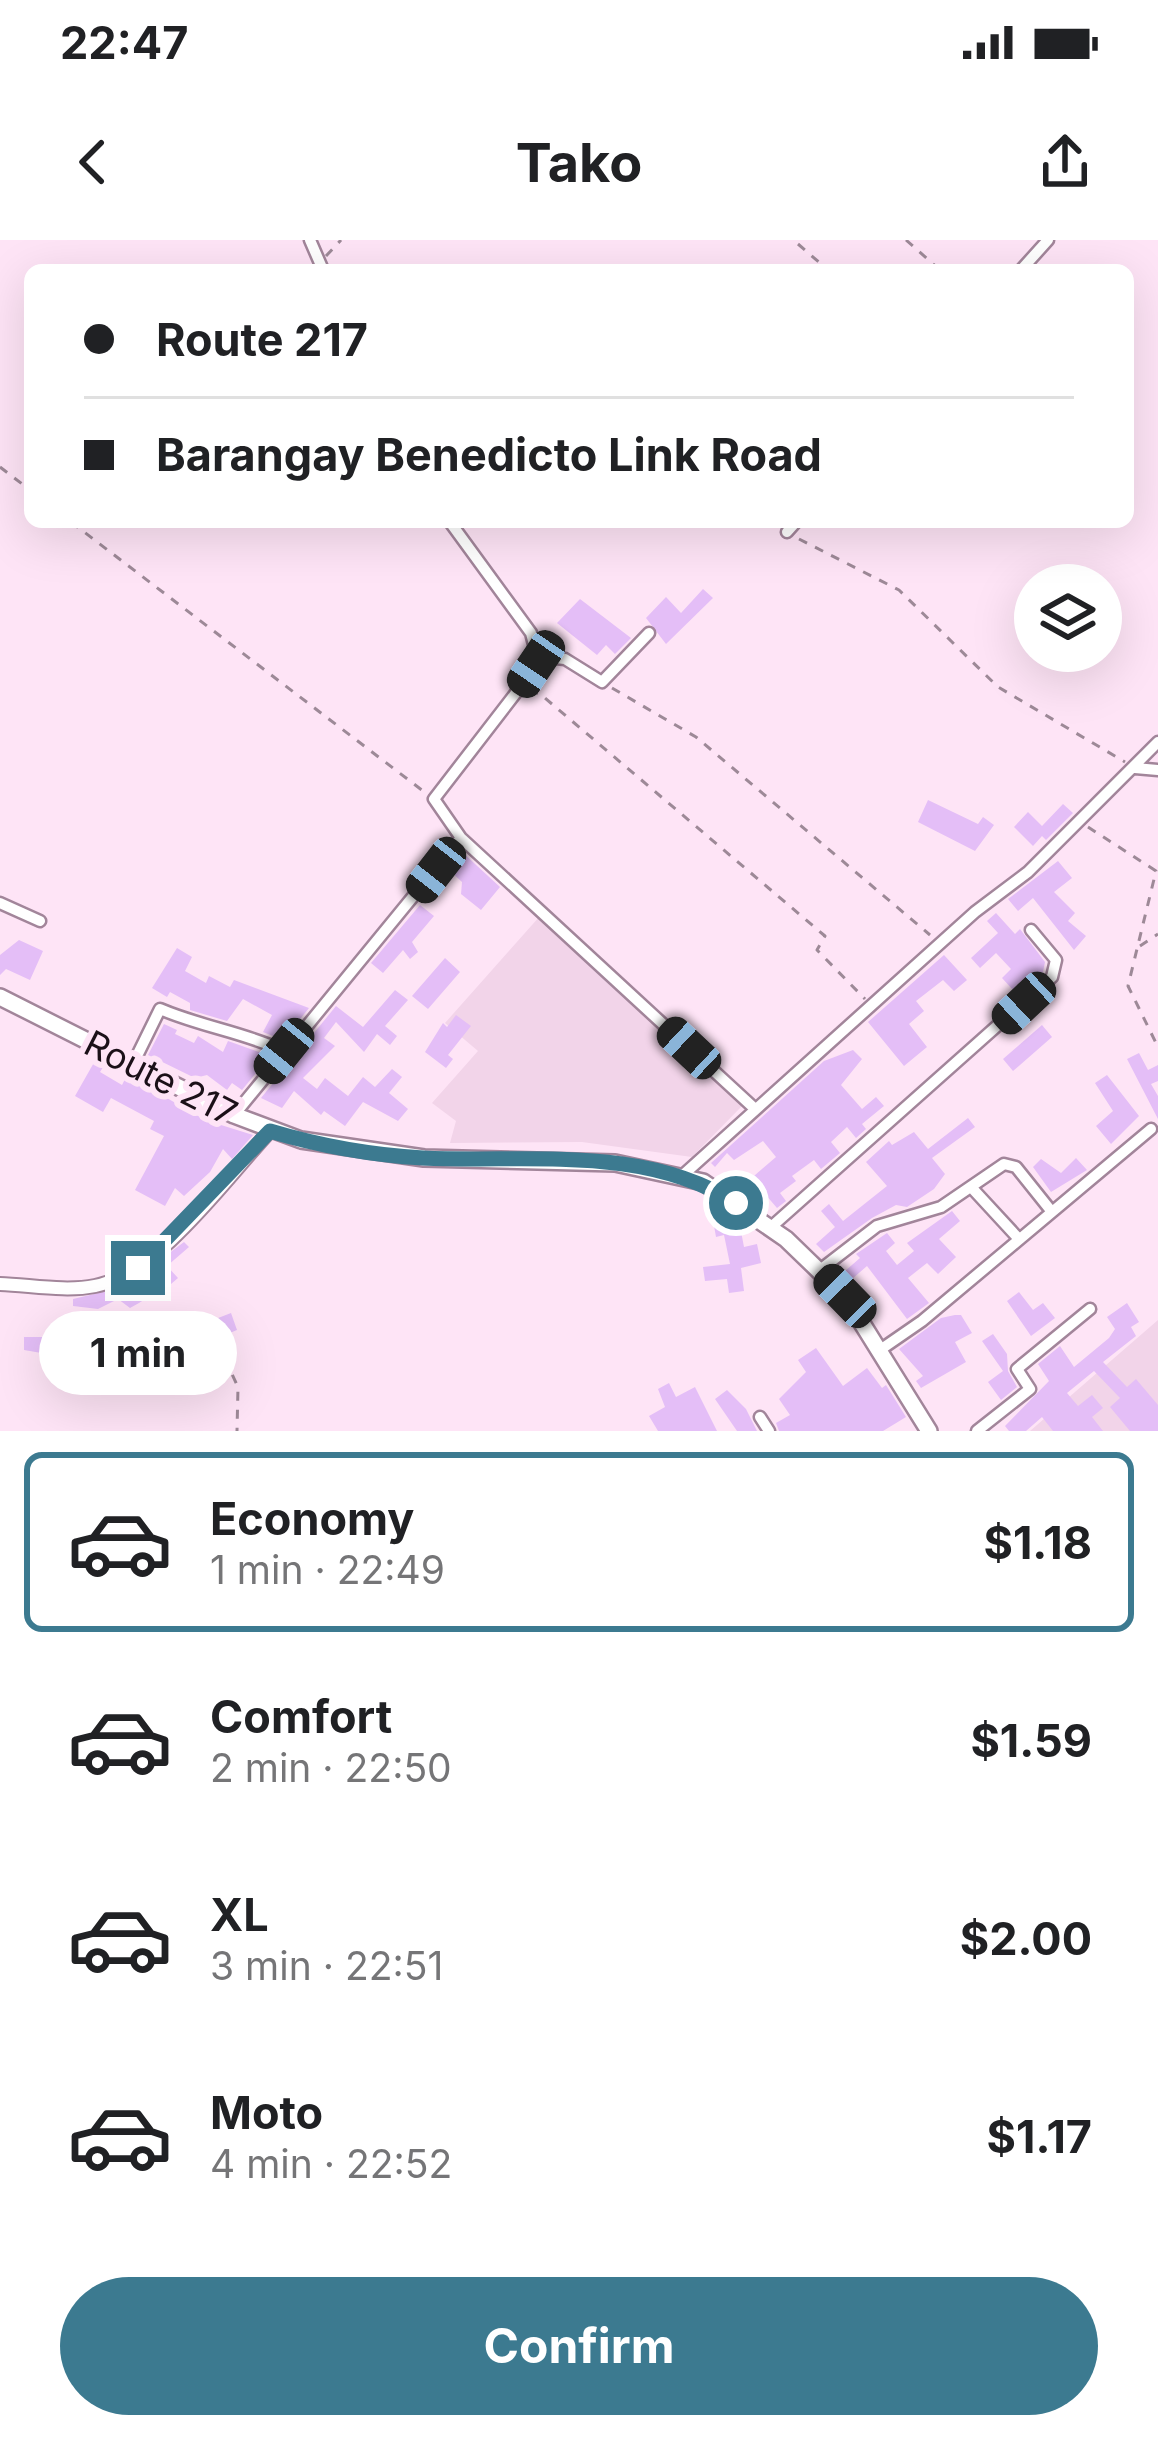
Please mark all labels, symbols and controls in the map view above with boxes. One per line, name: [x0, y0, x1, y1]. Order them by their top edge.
text: 22:47: [60, 15, 188, 70]
icon: back: [60, 129, 126, 195]
icon: share: [1032, 129, 1098, 195]
text: Tako: [516, 130, 642, 195]
text: Route 217: [156, 312, 368, 367]
text: Barangay Benedicto Link Road: [156, 427, 822, 482]
map controls: [1014, 564, 1122, 672]
button: layers: [1014, 564, 1122, 672]
car: [501, 624, 571, 704]
car: [400, 831, 472, 909]
car: [985, 965, 1063, 1041]
car: [650, 1010, 728, 1086]
car: [247, 1012, 321, 1090]
street label: Route 217: [77, 1021, 245, 1135]
route start: [709, 1176, 763, 1230]
route end: [111, 1241, 165, 1295]
car: [807, 1258, 883, 1334]
callout: 1 min: [39, 1310, 237, 1394]
text: 1 min: [90, 1329, 186, 1376]
icon: car: [66, 1488, 174, 1596]
text: Economy: [210, 1491, 414, 1546]
text: $1.18: [983, 1515, 1092, 1570]
text: 1 min · 22:49: [210, 1546, 445, 1593]
icon: car: [66, 1686, 174, 1794]
text: Comfort: [210, 1689, 392, 1744]
text: $1.59: [970, 1713, 1092, 1768]
text: 2 min · 22:50: [210, 1744, 452, 1791]
icon: car: [66, 1884, 174, 1992]
text: XL: [210, 1887, 269, 1942]
text: $2.00: [960, 1911, 1092, 1966]
text: 3 min · 22:51: [210, 1942, 443, 1989]
icon: car: [66, 2082, 174, 2190]
text: Moto: [210, 2085, 323, 2140]
text: $1.17: [987, 2109, 1092, 2164]
text: 4 min · 22:52: [210, 2140, 452, 2187]
button: Confirm: [60, 2277, 1098, 2415]

